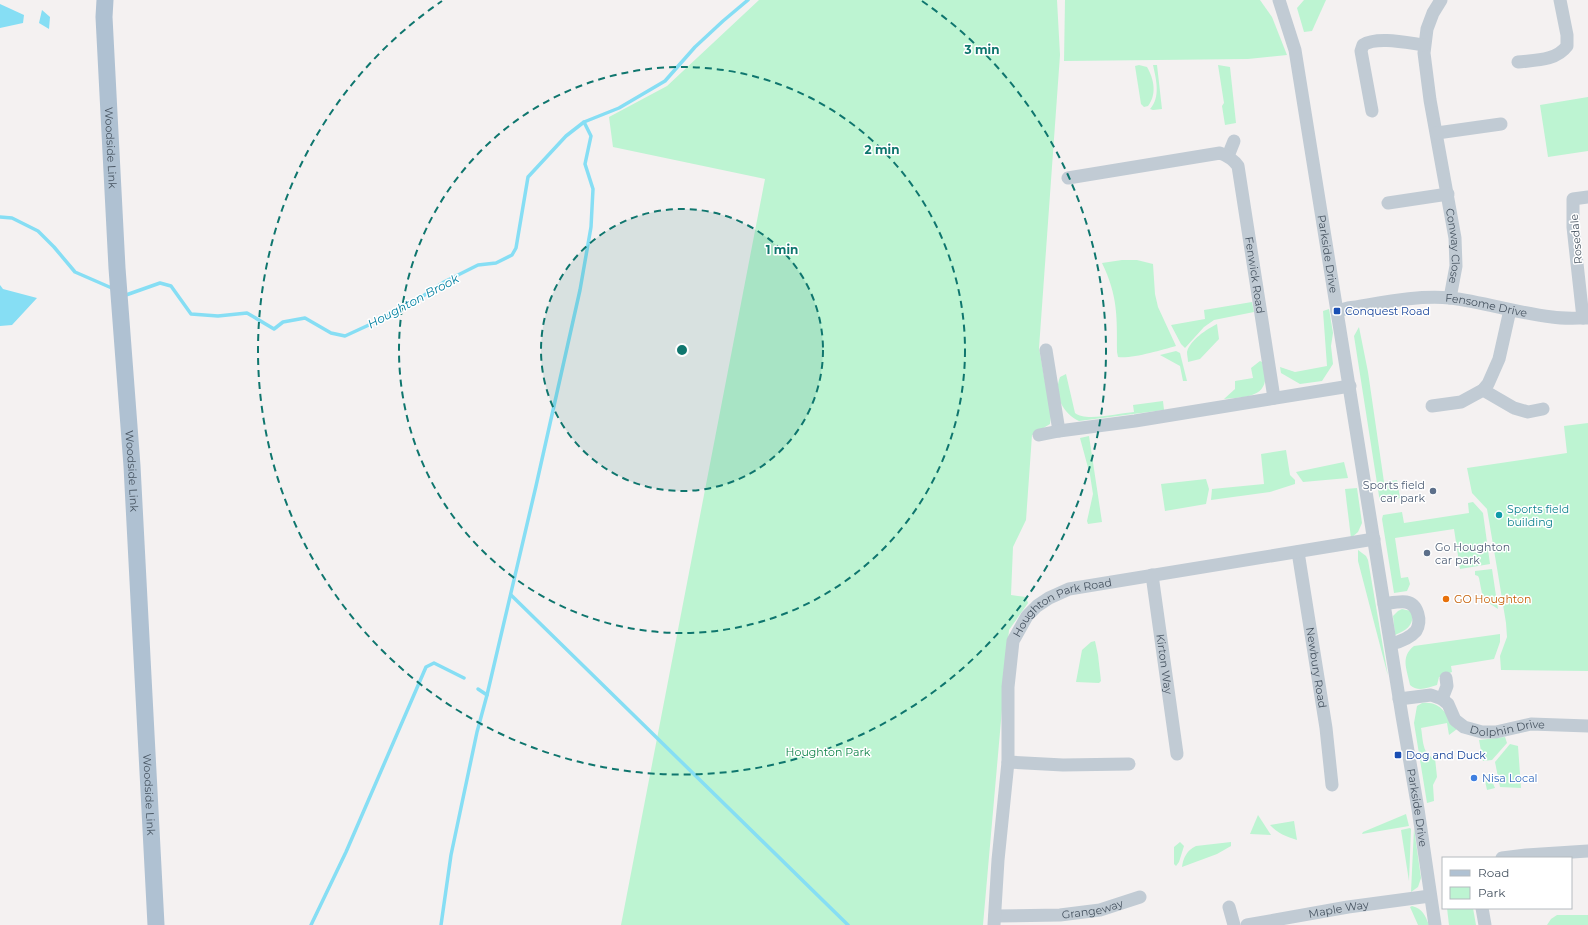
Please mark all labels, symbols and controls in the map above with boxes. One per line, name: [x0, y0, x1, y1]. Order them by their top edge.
text: 3 min: [964, 42, 1000, 57]
street label: Woodside Link: [102, 107, 120, 189]
text: 2 min: [865, 142, 899, 157]
street label: Conway Close: [1443, 207, 1463, 285]
street label: Rosedale: [1567, 213, 1585, 265]
street label: Parkside Drive: [1315, 214, 1341, 294]
street label: Fenwick Road: [1242, 236, 1268, 315]
text: 1 min: [766, 242, 798, 257]
water label: Houghton Brook: [365, 270, 462, 331]
street label: Fensome Drive: [1445, 291, 1529, 320]
place label: Conquest Road: [1345, 304, 1430, 318]
marker: Conquest Road: [1332, 306, 1342, 316]
centre of rings: [675, 343, 689, 357]
street label: Woodside Link: [122, 430, 141, 513]
place label: Sports field car park: [1363, 478, 1425, 505]
marker: Sports field car park: [1428, 486, 1438, 496]
place label: Sports field building: [1507, 502, 1569, 529]
marker: Sports field building: [1494, 510, 1504, 520]
place label: Go Houghton car park: [1435, 540, 1510, 567]
marker: Go Houghton car park: [1422, 548, 1432, 558]
street label: Houghton Park Road: [1010, 575, 1113, 639]
place label: GO Houghton: [1454, 592, 1531, 606]
marker: GO Houghton: [1441, 594, 1451, 604]
street label: Newbury Road: [1303, 626, 1330, 709]
street label: Kirton Way: [1153, 633, 1176, 695]
street label: Dolphin Drive: [1468, 717, 1545, 739]
park label: Houghton Park: [786, 745, 871, 759]
place label: Dog and Duck: [1406, 748, 1486, 762]
marker: Dog and Duck: [1393, 750, 1403, 760]
street label: Woodside Link: [140, 753, 158, 836]
street label: Parkside Drive: [1404, 767, 1431, 848]
place label: Nisa Local: [1482, 771, 1538, 785]
marker: Nisa Local: [1469, 773, 1479, 783]
legend: [1442, 857, 1572, 909]
text: Road: [1478, 865, 1509, 880]
text: Park: [1478, 885, 1506, 900]
street label: Grangeway: [1061, 896, 1125, 922]
street label: Maple Way: [1307, 897, 1370, 921]

